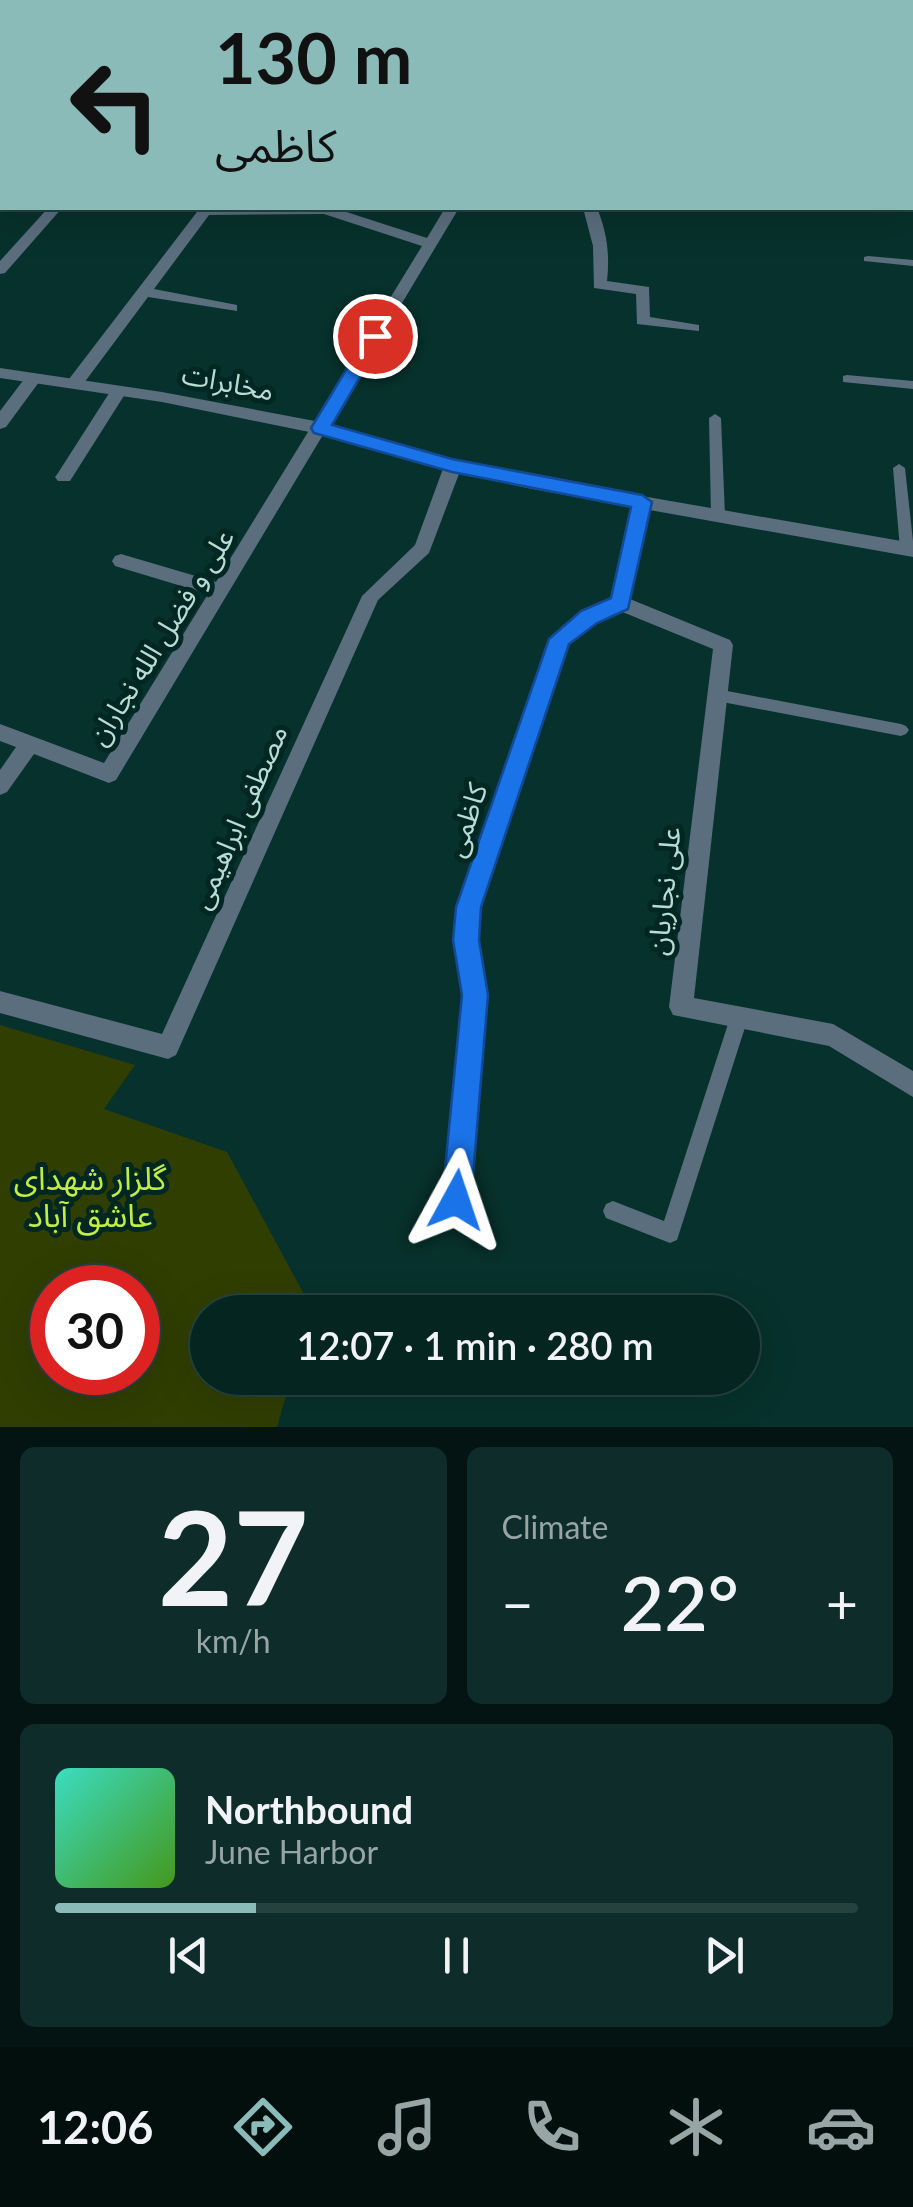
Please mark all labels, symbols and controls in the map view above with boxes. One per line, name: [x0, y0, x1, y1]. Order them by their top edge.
text: 130 m: [215, 15, 412, 99]
icon: left: [50, 40, 180, 170]
text: کاظمی: [215, 118, 336, 172]
pin: [333, 294, 418, 379]
icon: arrive: [348, 309, 403, 364]
street label: مخابرات: [179, 355, 277, 408]
street label: علی و فضل الله نجاران: [80, 522, 241, 751]
street label: مصطفی ابراهیمی: [182, 720, 295, 914]
street label: کاظمی: [437, 778, 495, 861]
street label: علی نجاریان: [639, 825, 688, 957]
position arrow: [404, 1148, 508, 1252]
park label: گلزار شهدای عاشق آباد: [14, 1158, 167, 1236]
speed limit sign: 30: [30, 1265, 160, 1395]
text: 12:07 · 1 min · 280 m: [297, 1322, 653, 1368]
text: 27: [158, 1478, 309, 1634]
text: Climate: [502, 1507, 608, 1546]
text: 22°: [621, 1557, 739, 1647]
text: −: [502, 1570, 533, 1636]
text: +: [826, 1570, 858, 1636]
text: km/h: [196, 1621, 271, 1660]
text: Northbound: [205, 1786, 413, 1832]
text: June Harbor: [205, 1832, 378, 1871]
icon: previous: [161, 1928, 216, 1983]
icon: pause: [429, 1928, 484, 1983]
icon: next: [697, 1928, 752, 1983]
icon: directions: [228, 2092, 298, 2162]
icon: music: [372, 2092, 442, 2162]
icon: phone: [517, 2092, 587, 2162]
icon: climate: [661, 2092, 731, 2162]
icon: car: [806, 2092, 876, 2162]
text: 12:06: [37, 2100, 153, 2154]

